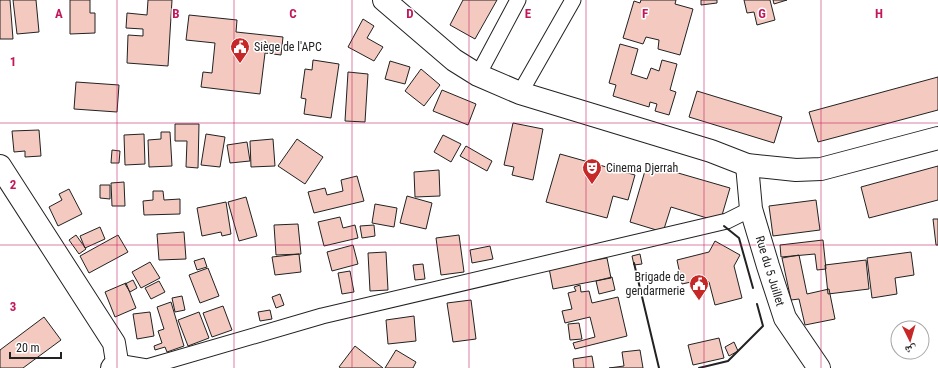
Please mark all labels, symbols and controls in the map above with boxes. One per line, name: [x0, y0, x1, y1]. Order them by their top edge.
text: A: [55, 6, 63, 21]
text: B: [172, 6, 180, 21]
text: C: [289, 6, 297, 21]
text: D: [406, 6, 414, 21]
text: E: [525, 6, 532, 21]
text: F: [642, 6, 648, 21]
text: G: [758, 6, 766, 21]
text: H: [875, 6, 883, 21]
public building icon: Siège de l'APC: [229, 36, 251, 64]
place label: Siège de l'APC: [254, 40, 322, 54]
text: 1: [10, 54, 16, 69]
theatre icon: Cinema Djerrah: [581, 157, 603, 185]
place label: Cinema Djerrah: [606, 161, 679, 175]
text: 2: [10, 177, 17, 192]
street label: Rue du 5 Juillet: [753, 234, 787, 308]
place label: Brigade de gendarmerie: [626, 270, 685, 298]
public building icon: Brigade de gendarmerie: [688, 273, 710, 301]
text: 3: [10, 299, 16, 314]
north arrow: [890, 320, 930, 360]
scale bar: [10, 334, 61, 360]
text: 20 m: [16, 341, 40, 355]
text: ش: [904, 341, 917, 356]

